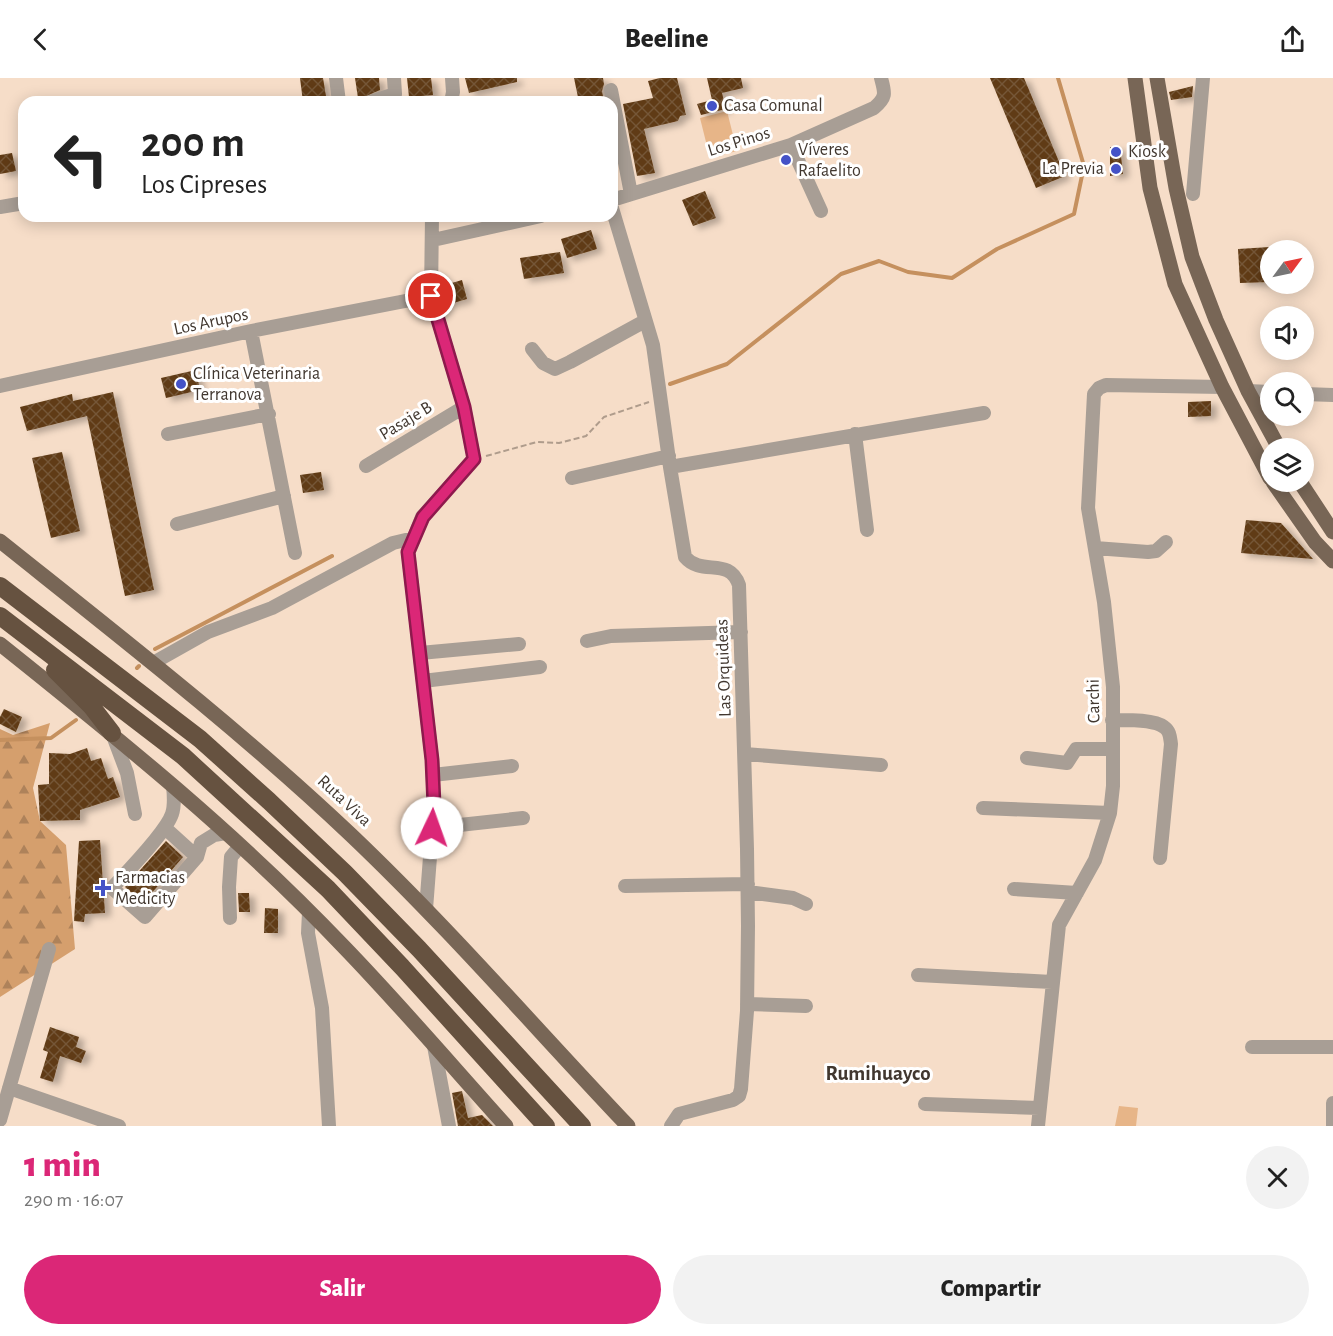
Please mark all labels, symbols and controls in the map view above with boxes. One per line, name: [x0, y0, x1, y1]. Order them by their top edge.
icon: back: [24, 23, 57, 56]
icon: share: [1276, 23, 1309, 56]
text: Beeline: [625, 25, 708, 52]
place label: Casa Comunal: [724, 97, 823, 115]
marker: Casa Comunal: [705, 99, 719, 113]
icon: left: [42, 120, 120, 198]
text: 200 m: [141, 122, 245, 164]
street label: Los Pinos: [706, 124, 772, 160]
place label: Víveres Rafaelito: [798, 141, 861, 180]
place label: Kiosk: [1128, 143, 1167, 161]
marker: Kiosk: [1109, 145, 1123, 159]
marker: Víveres Rafaelito: [779, 153, 793, 167]
place label: La Previa: [1042, 160, 1104, 178]
marker: La Previa: [1109, 162, 1123, 176]
text: Los Cipreses: [141, 171, 267, 198]
north arrow: [1260, 240, 1314, 294]
map controls: [1260, 240, 1314, 492]
pin: [405, 270, 456, 321]
icon: arrive: [414, 279, 447, 312]
street label: Los Arupos: [172, 305, 250, 339]
button: sound: [1260, 306, 1314, 360]
place label: Clínica Veterinaria Terranova: [193, 365, 320, 404]
button: search: [1260, 372, 1314, 426]
marker: Clínica Veterinaria Terranova: [174, 377, 188, 391]
street label: Pasaje B: [377, 398, 435, 444]
button: layers: [1260, 438, 1314, 492]
street label: Las Orquideas: [713, 619, 735, 717]
street label: Carchi: [1085, 679, 1103, 723]
street label: Ruta Viva: [314, 772, 374, 830]
position arrow: [400, 796, 464, 860]
place label: Farmacias Medicity: [115, 869, 185, 908]
marker: Farmacias Medicity: [96, 881, 110, 895]
district label: Rumihuayco: [825, 1063, 931, 1084]
button: close: [1246, 1146, 1309, 1209]
text: 1 min: [24, 1147, 101, 1183]
text: 290 m · 16:07: [24, 1190, 123, 1210]
button: Salir: [24, 1255, 661, 1324]
button: Compartir: [673, 1255, 1309, 1324]

